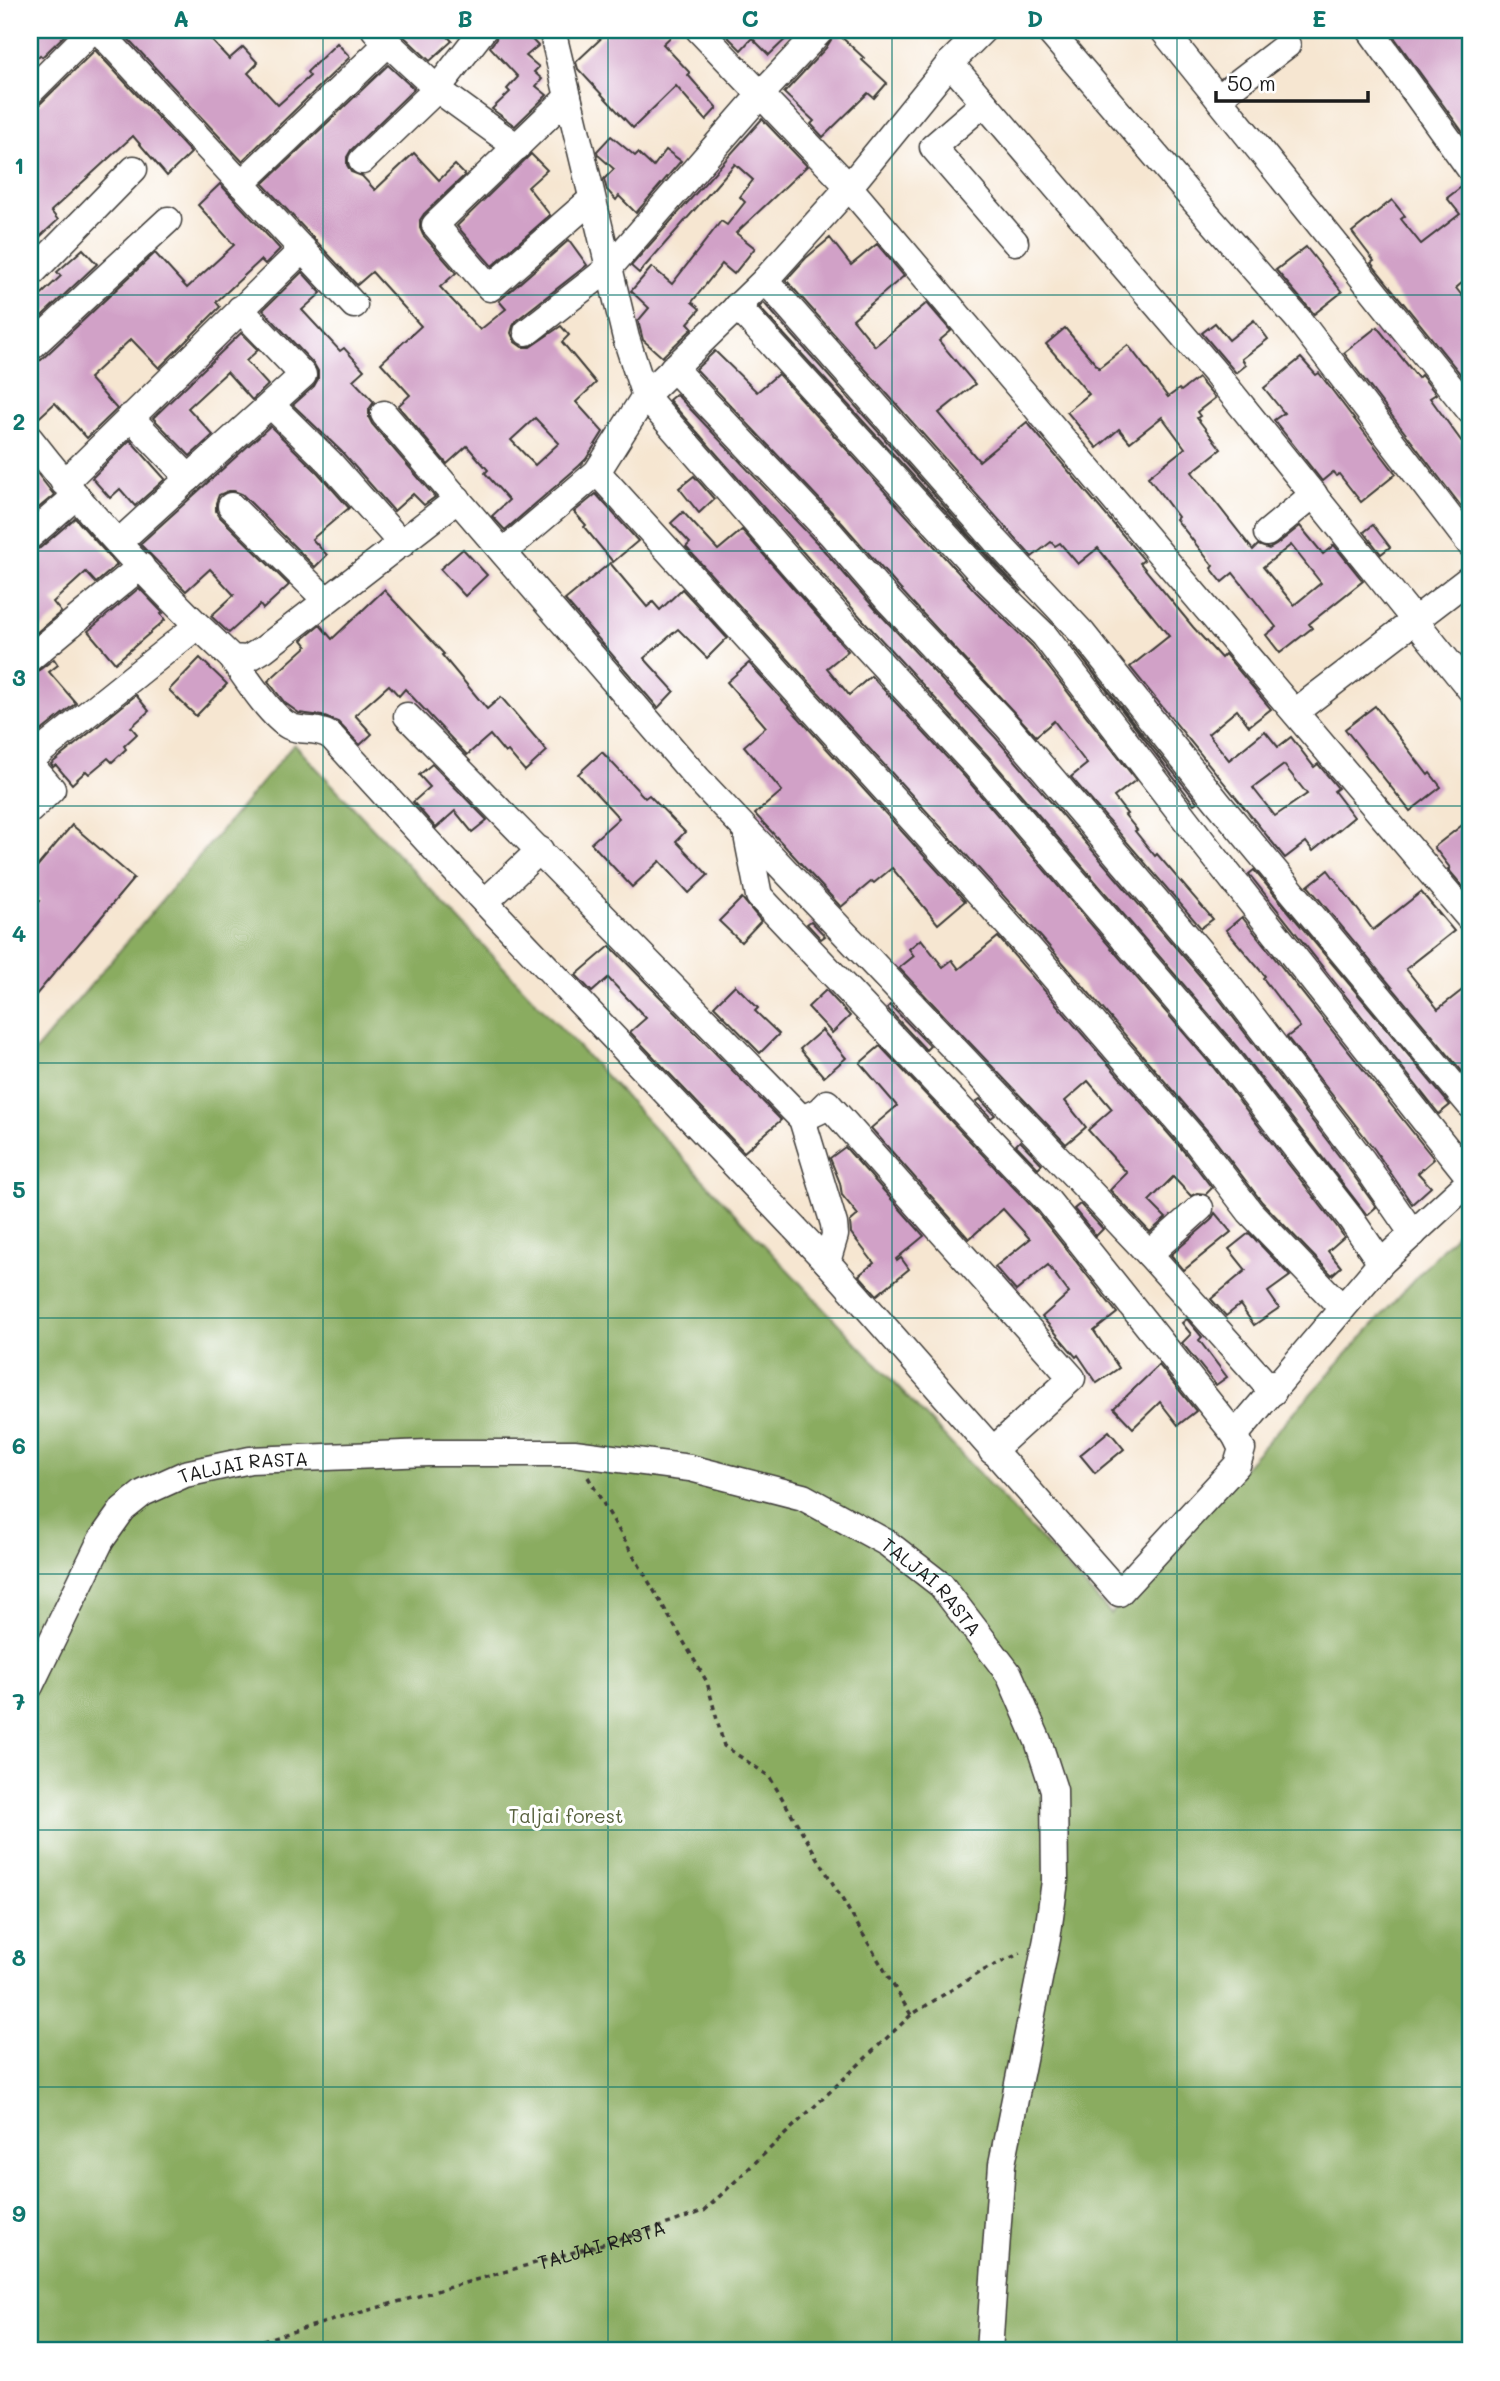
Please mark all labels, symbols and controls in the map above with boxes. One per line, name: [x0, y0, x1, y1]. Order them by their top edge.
text: A: [173, 3, 189, 33]
text: B: [457, 3, 473, 33]
text: C: [741, 3, 759, 33]
text: D: [1027, 3, 1043, 33]
text: E: [1312, 3, 1326, 33]
scale bar: [1216, 60, 1369, 104]
text: 50 m: [1227, 69, 1276, 96]
text: 1: [14, 150, 24, 180]
text: 2: [13, 406, 25, 436]
text: 3: [12, 662, 26, 692]
text: 4: [12, 918, 26, 948]
text: 5: [12, 1174, 26, 1204]
text: 6: [12, 1430, 26, 1460]
street label: TALJAI RASTA: [174, 1445, 309, 1488]
street label: TALJAI RASTA: [877, 1531, 988, 1640]
text: 7: [13, 1686, 26, 1716]
park label: Taljai forest: [509, 1803, 623, 1828]
text: 8: [12, 1942, 26, 1972]
text: 9: [12, 2198, 26, 2228]
street label: TALJAI RASTA: [535, 2213, 668, 2274]

